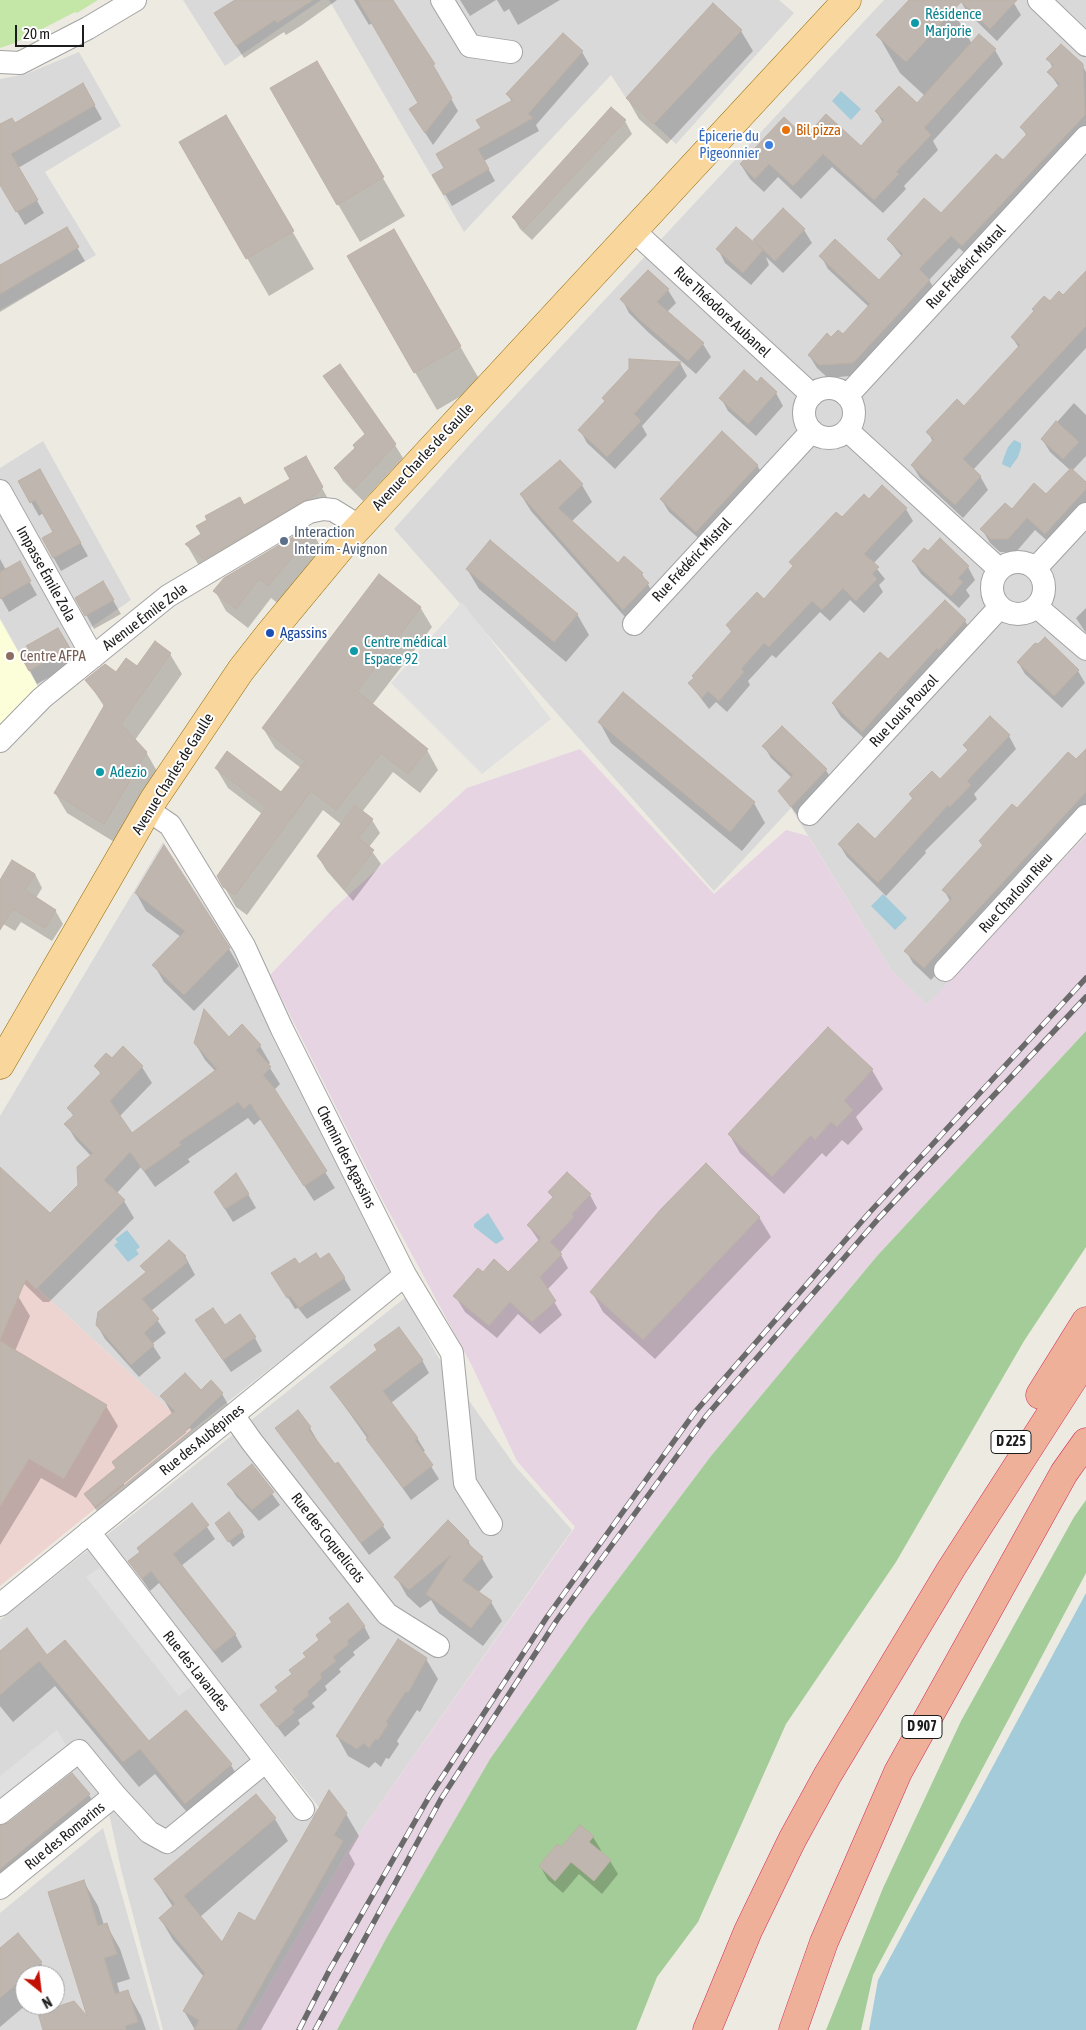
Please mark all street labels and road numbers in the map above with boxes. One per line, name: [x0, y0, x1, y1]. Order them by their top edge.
street label: Rue Frédéric Mistral: [923, 221, 1009, 313]
street label: Rue Théodore Aubanel: [670, 263, 774, 361]
street label: Avenue Charles de Gaulle: [369, 400, 477, 514]
street label: Rue Frédéric Mistral: [649, 514, 735, 606]
street label: Impasse Émile Zola: [12, 523, 80, 625]
street label: Avenue Émile Zola: [99, 579, 191, 655]
street label: Rue Louis Pouzol: [866, 671, 942, 751]
street label: Avenue Charles de Gaulle: [128, 710, 218, 838]
street label: Rue Charloun Rieu: [975, 849, 1057, 937]
street label: Chemin des Agassins: [312, 1103, 380, 1211]
street label: Rue des Aubépines: [156, 1400, 248, 1480]
road number: D 225: [991, 1430, 1031, 1454]
street label: Rue des Coquelicots: [287, 1489, 369, 1587]
street label: Rue des Lavandes: [159, 1627, 233, 1715]
road number: D 907: [902, 1715, 942, 1738]
street label: Rue des Romarins: [21, 1798, 109, 1874]

